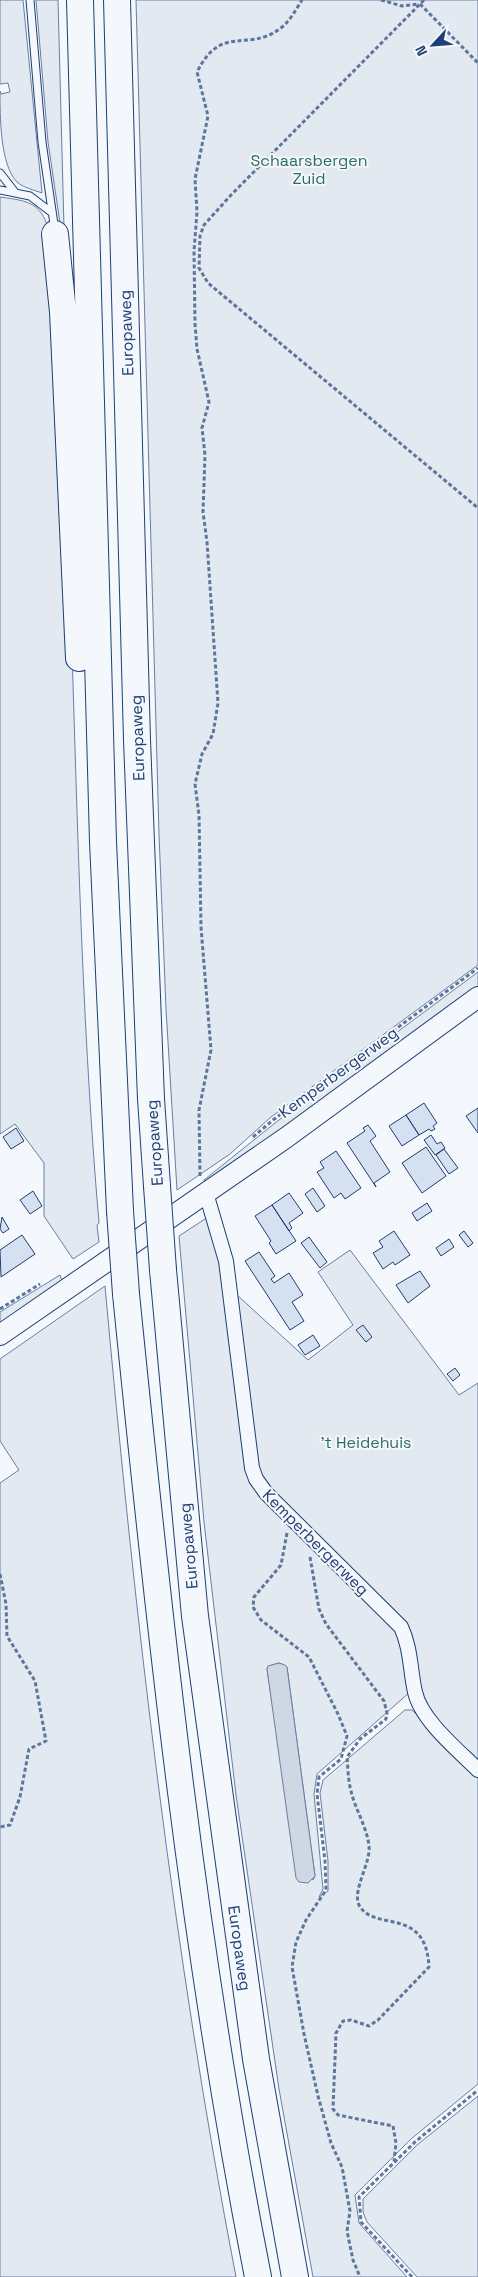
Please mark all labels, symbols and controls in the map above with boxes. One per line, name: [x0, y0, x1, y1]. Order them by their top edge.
north arrow: [408, 20, 458, 70]
text: N: [411, 43, 431, 59]
park label: Schaarsbergen Zuid: [251, 150, 367, 189]
street label: Europaweg: [115, 290, 138, 376]
street label: Europaweg: [126, 695, 149, 781]
street label: Kemperbergerweg: [275, 1022, 402, 1123]
street label: Europaweg: [141, 1099, 168, 1187]
park label: 't Heidehuis: [320, 1432, 412, 1453]
street label: Kemperbergerweg: [258, 1485, 373, 1600]
street label: Europaweg: [174, 1502, 203, 1590]
street label: Europaweg: [223, 1904, 256, 1992]

